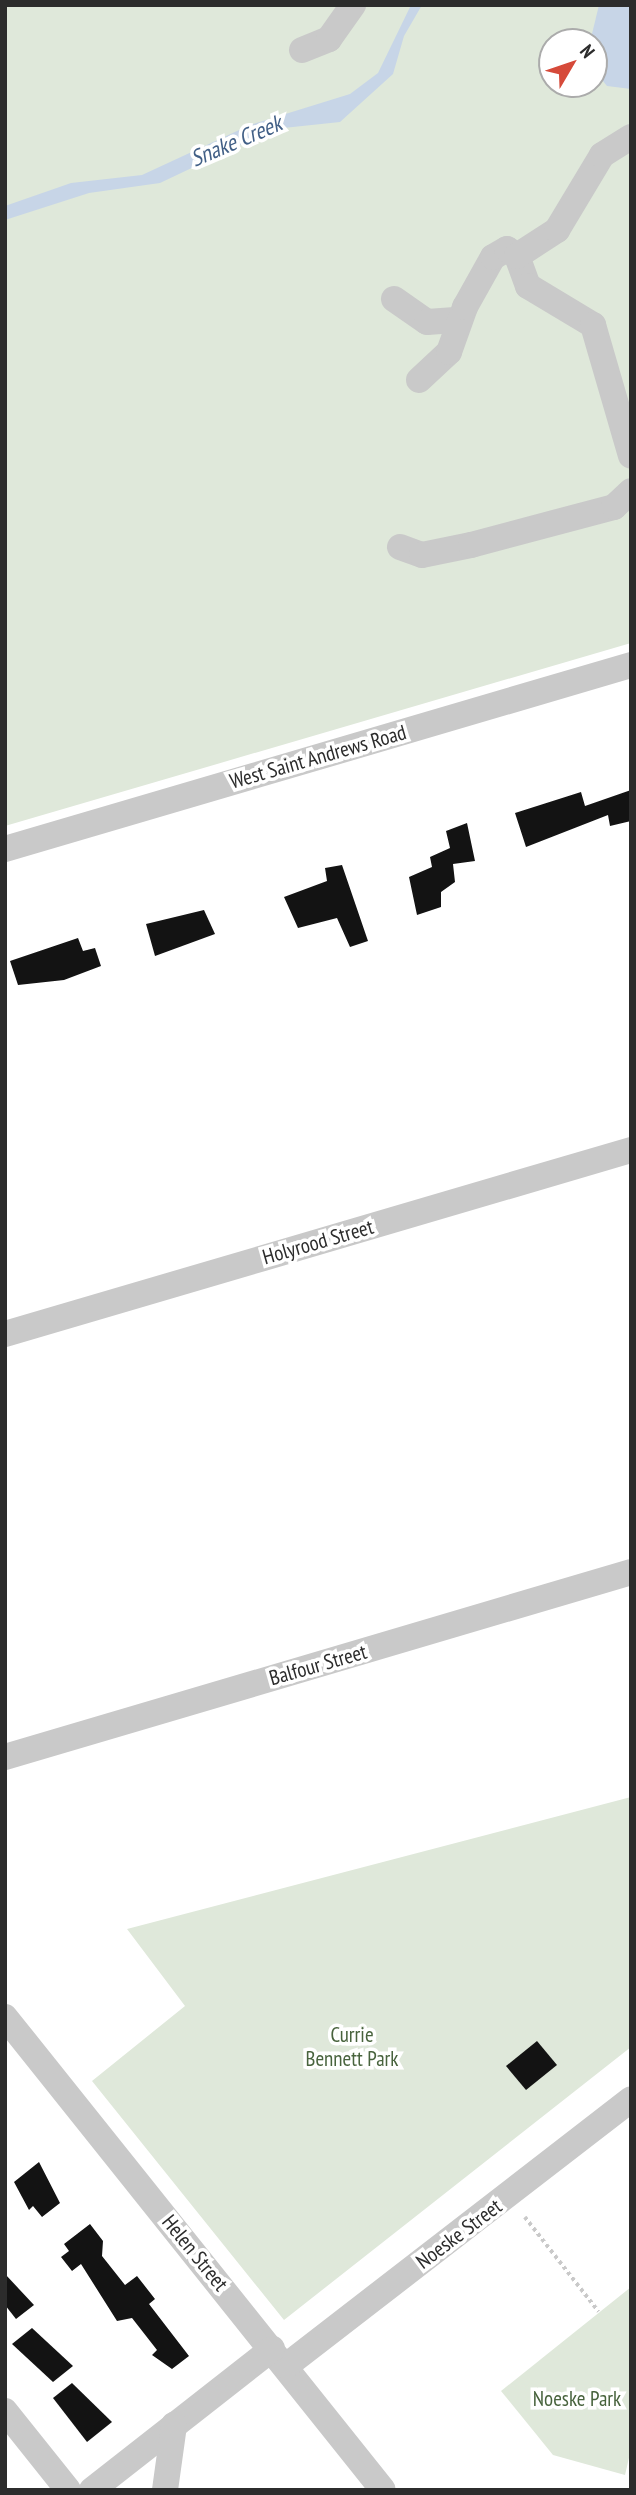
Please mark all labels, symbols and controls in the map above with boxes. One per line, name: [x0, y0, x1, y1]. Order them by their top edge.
north arrow: [538, 28, 608, 98]
text: N: [575, 39, 600, 63]
water label: Snake Creek: [186, 109, 286, 173]
street label: West Saint Andrews Road: [227, 720, 409, 794]
street label: Holyrood Street: [260, 1214, 376, 1270]
street label: Balfour Street: [266, 1639, 370, 1691]
park label: Currie Bennett Park: [306, 2022, 398, 2072]
street label: Noeske Street: [411, 2194, 507, 2274]
street label: Helen Street: [157, 2210, 233, 2296]
park label: Noeske Park: [533, 2386, 621, 2412]

